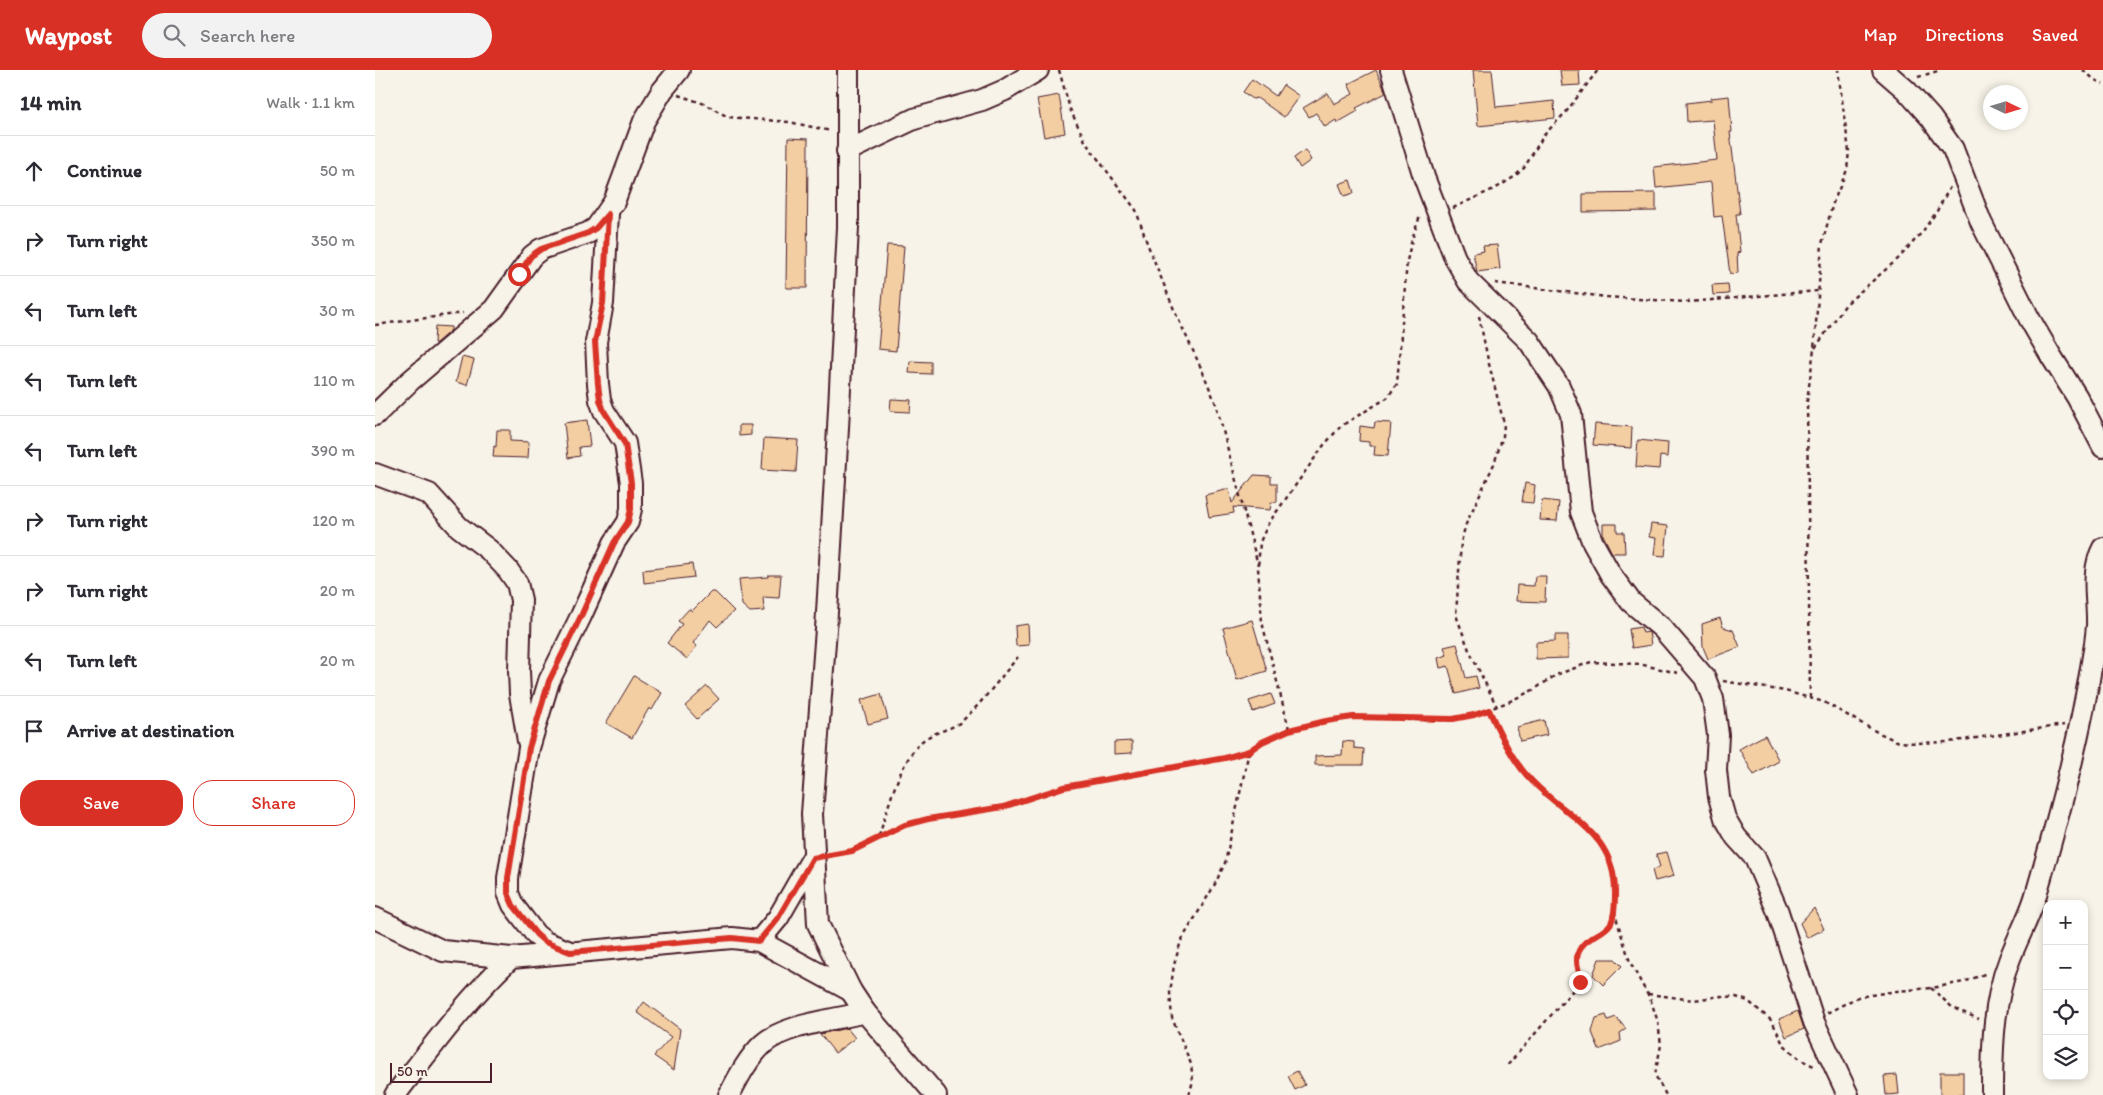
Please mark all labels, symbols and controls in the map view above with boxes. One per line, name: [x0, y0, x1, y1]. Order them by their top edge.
search box: [142, 13, 492, 58]
text: Waypost: [25, 21, 112, 50]
icon: search: [160, 21, 188, 49]
text: Search here: [200, 24, 295, 47]
text: Map: [1864, 24, 1897, 46]
text: Directions: [1925, 24, 2004, 46]
text: Saved: [2032, 24, 2078, 46]
north arrow: [1983, 85, 2028, 130]
text: 14 min: [20, 90, 81, 115]
text: Walk · 1.1 km: [266, 93, 355, 112]
icon: ahead: [20, 157, 48, 185]
text: Continue: [67, 159, 142, 182]
text: 50 m: [320, 161, 355, 180]
icon: right: [20, 227, 48, 255]
text: Turn right: [67, 229, 148, 252]
text: 350 m: [311, 231, 355, 250]
route start: [508, 263, 531, 286]
icon: left: [20, 297, 48, 325]
text: Turn left: [67, 299, 137, 322]
text: 30 m: [319, 301, 355, 320]
icon: left: [20, 367, 48, 395]
text: Turn left: [67, 369, 137, 392]
text: 110 m: [313, 371, 355, 390]
icon: left: [20, 437, 48, 465]
text: Turn left: [67, 439, 137, 462]
text: 390 m: [311, 441, 355, 460]
icon: right: [20, 507, 48, 535]
text: Turn right: [67, 509, 148, 532]
text: 120 m: [312, 511, 355, 530]
icon: right: [20, 577, 48, 605]
text: Turn right: [67, 579, 148, 602]
text: 20 m: [320, 581, 355, 600]
icon: left: [20, 647, 48, 675]
text: Turn left: [67, 649, 137, 672]
text: 20 m: [320, 651, 355, 670]
icon: arrive: [20, 717, 48, 745]
text: Arrive at destination: [67, 719, 234, 742]
button: Save: [20, 780, 183, 826]
button: Share: [193, 780, 355, 826]
map controls: [2043, 900, 2088, 1080]
button: +: [2043, 900, 2088, 945]
button: −: [2043, 945, 2088, 990]
route end: [1569, 971, 1592, 994]
button: locate: [2043, 990, 2088, 1035]
button: layers: [2043, 1035, 2088, 1080]
scale bar: [390, 1060, 493, 1083]
text: 50 m: [397, 1063, 428, 1080]

